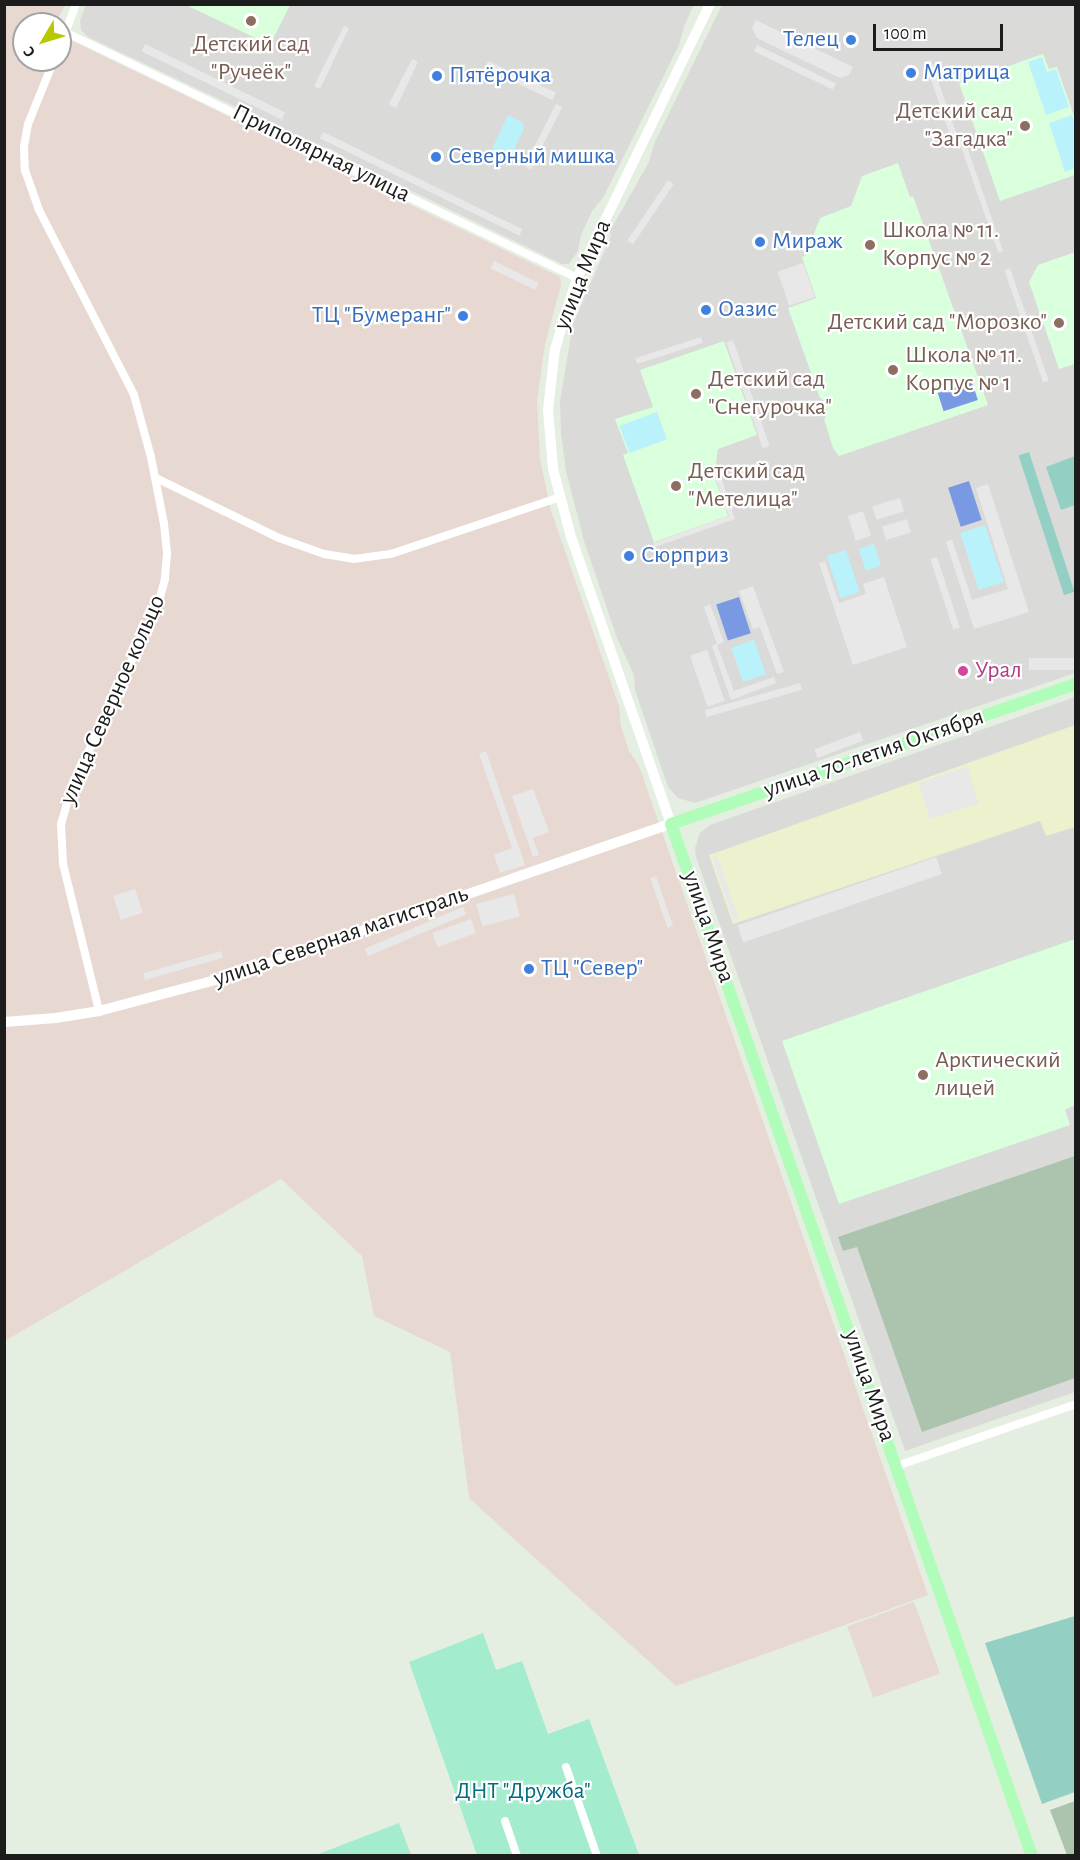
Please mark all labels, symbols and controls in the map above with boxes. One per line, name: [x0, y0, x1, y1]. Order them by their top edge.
north arrow: [12, 12, 72, 72]
scale bar: [876, 12, 1006, 50]
marker: Детский сад "Ручеёк": [244, 14, 258, 28]
text: 100 m: [884, 25, 927, 43]
place label: Телец: [783, 26, 839, 54]
place label: Детский сад "Ручеёк": [192, 31, 310, 87]
marker: Телец: [844, 33, 858, 47]
text: С: [20, 43, 38, 60]
place label: Матрица: [923, 59, 1010, 87]
place label: Пятёрочка: [449, 62, 551, 90]
marker: Матрица: [904, 66, 918, 80]
marker: Пятёрочка: [430, 69, 444, 83]
street label: Приполярная улица: [227, 98, 415, 210]
place label: Детский сад "Загадка": [896, 98, 1013, 154]
marker: Детский сад "Загадка": [1018, 119, 1032, 133]
place label: Северный мишка: [448, 143, 615, 171]
marker: Северный мишка: [429, 150, 443, 164]
street label: улица Мира: [548, 216, 618, 334]
place label: Школа № 11. Корпус № 2: [882, 217, 999, 273]
place label: Мираж: [772, 228, 843, 256]
marker: Мираж: [753, 235, 767, 249]
marker: Школа № 11. Корпус № 2: [863, 238, 877, 252]
place label: Оазис: [718, 296, 777, 324]
place label: ТЦ "Бумеранг": [312, 302, 451, 330]
marker: Оазис: [699, 303, 713, 317]
marker: ТЦ "Бумеранг": [456, 309, 470, 323]
place label: Детский сад "Морозко": [828, 309, 1047, 337]
marker: Детский сад "Морозко": [1052, 316, 1066, 330]
place label: Школа № 11. Корпус № 1: [905, 342, 1022, 398]
marker: Школа № 11. Корпус № 1: [886, 363, 900, 377]
place label: Детский сад "Снегурочка": [708, 366, 832, 422]
marker: Детский сад "Снегурочка": [689, 387, 703, 401]
place label: Детский сад "Метелица": [688, 458, 805, 514]
marker: Детский сад "Метелица": [669, 479, 683, 493]
place label: Сюрприз: [641, 542, 729, 570]
marker: Сюрприз: [622, 549, 636, 563]
street label: улица Северное кольцо: [54, 591, 172, 809]
place label: Урал: [975, 657, 1022, 685]
marker: Урал: [956, 664, 970, 678]
street label: улица 70-летия Октября: [760, 703, 988, 805]
street label: улица Мира: [675, 867, 741, 987]
street label: улица Северная магистраль: [210, 880, 472, 994]
place label: ТЦ "Север": [541, 955, 643, 983]
marker: ТЦ "Север": [522, 962, 536, 976]
place label: Арктический лицей: [935, 1047, 1061, 1103]
marker: Арктический лицей: [916, 1068, 930, 1082]
street label: улица Мира: [836, 1326, 902, 1446]
park label: ДНТ "Дружба": [455, 1778, 591, 1806]

